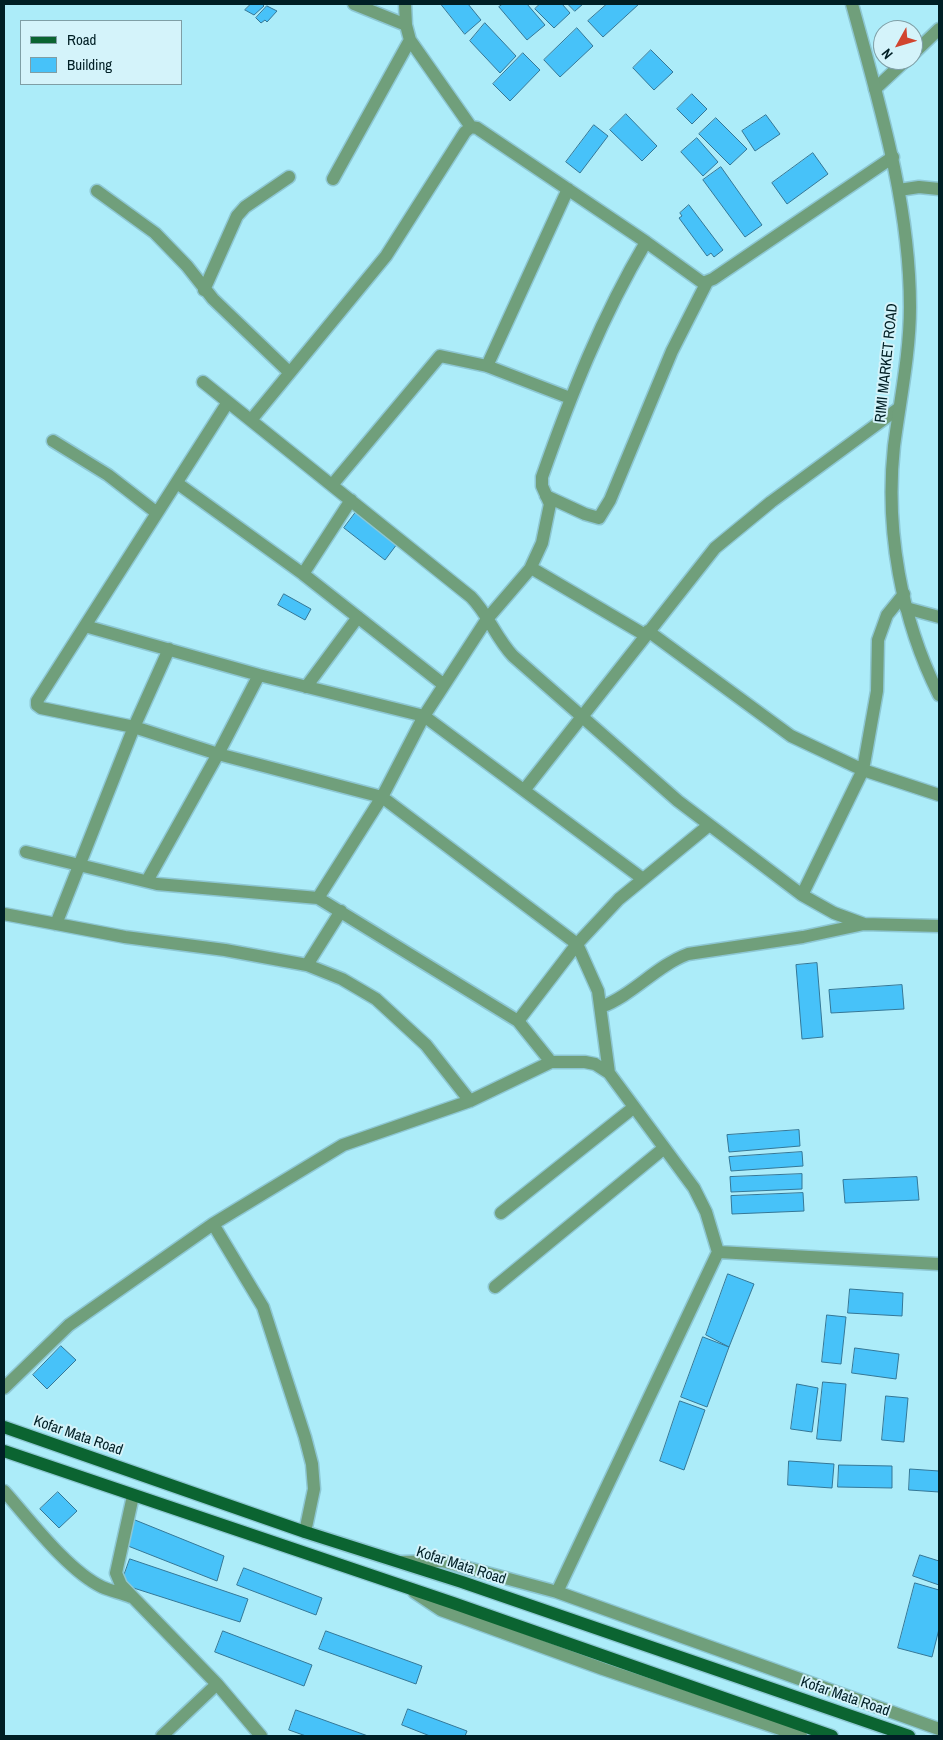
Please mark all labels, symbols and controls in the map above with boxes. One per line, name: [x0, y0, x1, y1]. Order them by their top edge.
legend: [20, 20, 182, 85]
north arrow: [873, 20, 923, 70]
text: Road: [67, 29, 96, 50]
text: N: [878, 45, 897, 63]
text: Building: [67, 54, 112, 75]
street label: RIMI MARKET ROAD: [872, 303, 902, 423]
street label: Kofar Mata Road: [31, 1412, 125, 1460]
street label: Kofar Mata Road: [414, 1543, 508, 1589]
street label: Kofar Mata Road: [798, 1673, 892, 1721]

